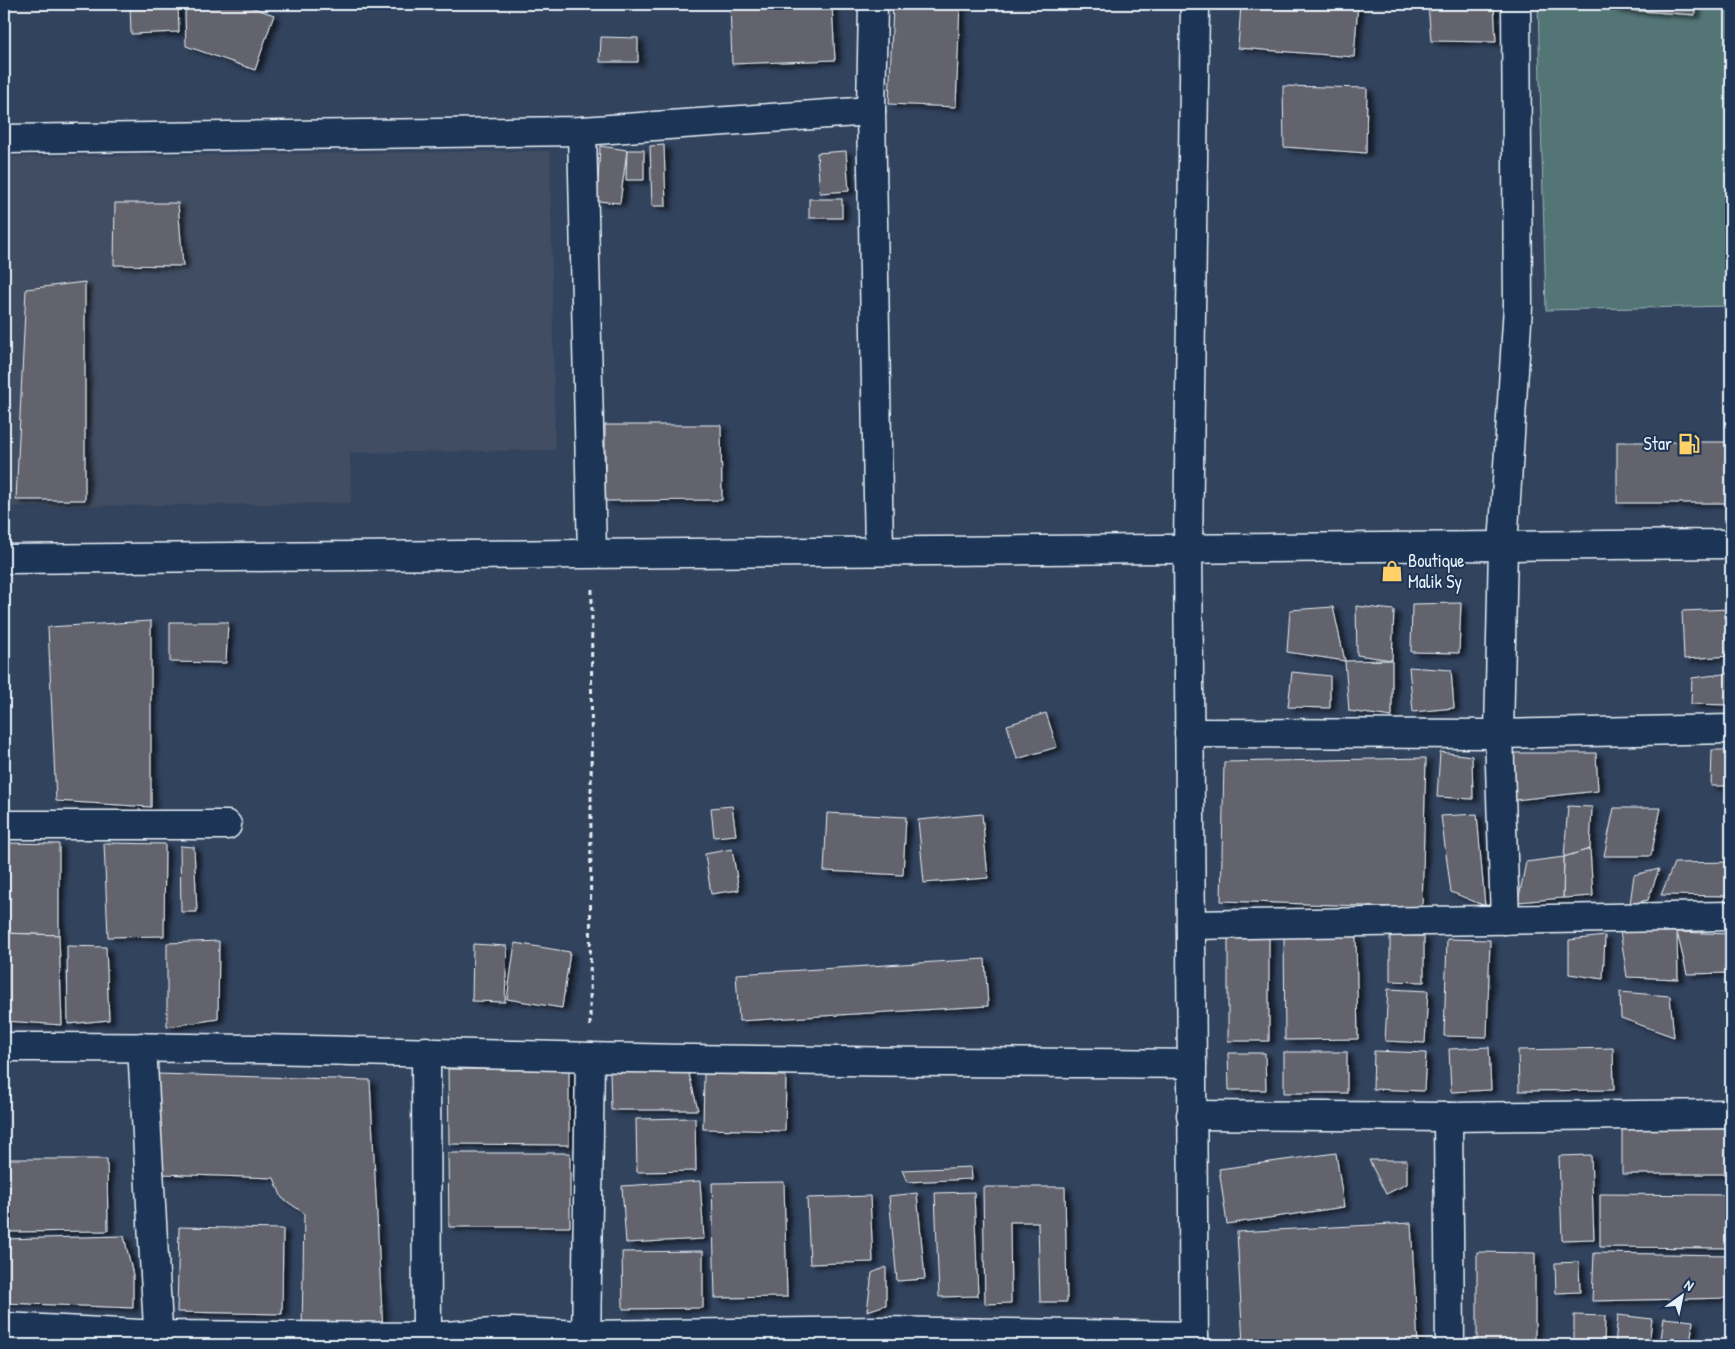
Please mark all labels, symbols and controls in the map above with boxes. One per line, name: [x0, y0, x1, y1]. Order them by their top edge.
place label: Star: [1644, 431, 1672, 456]
fuel station icon: Star: [1676, 431, 1702, 457]
place label: Boutique Malik Sy: [1408, 548, 1465, 594]
shop icon: Boutique Malik Sy: [1379, 558, 1405, 584]
north arrow: [1658, 1272, 1708, 1322]
text: N: [1681, 1275, 1698, 1295]

